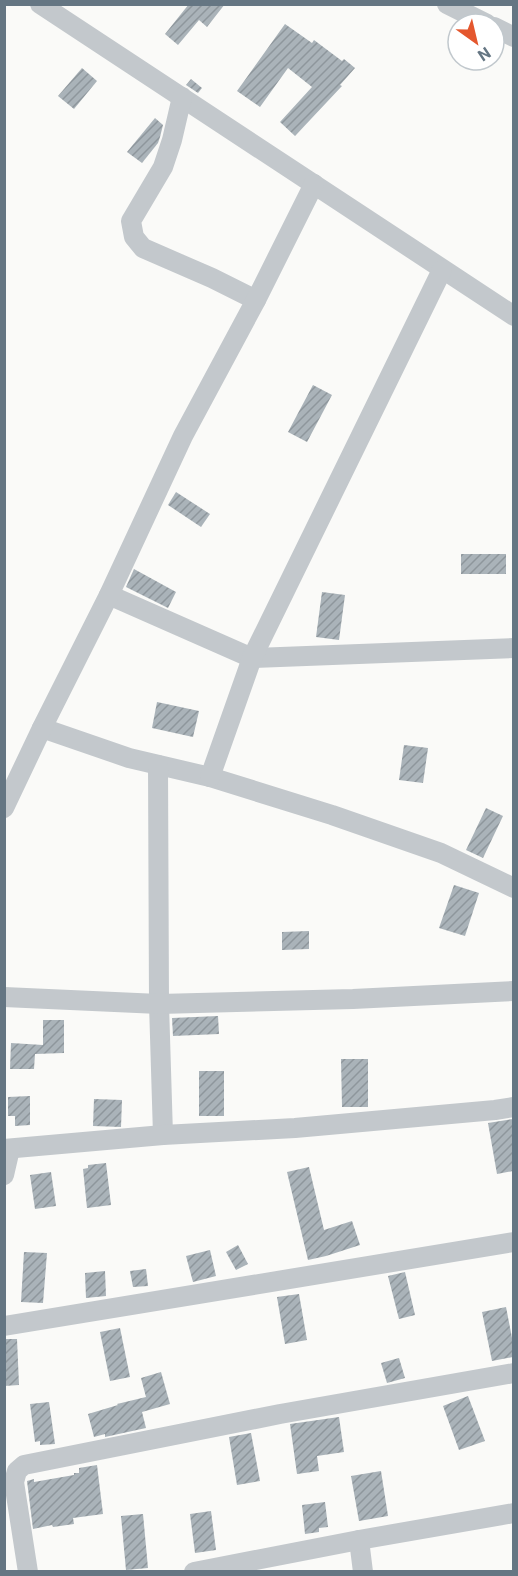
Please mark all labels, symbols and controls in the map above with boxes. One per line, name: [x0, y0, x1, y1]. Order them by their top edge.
north arrow: [446, 12, 506, 72]
text: N: [474, 43, 494, 65]

